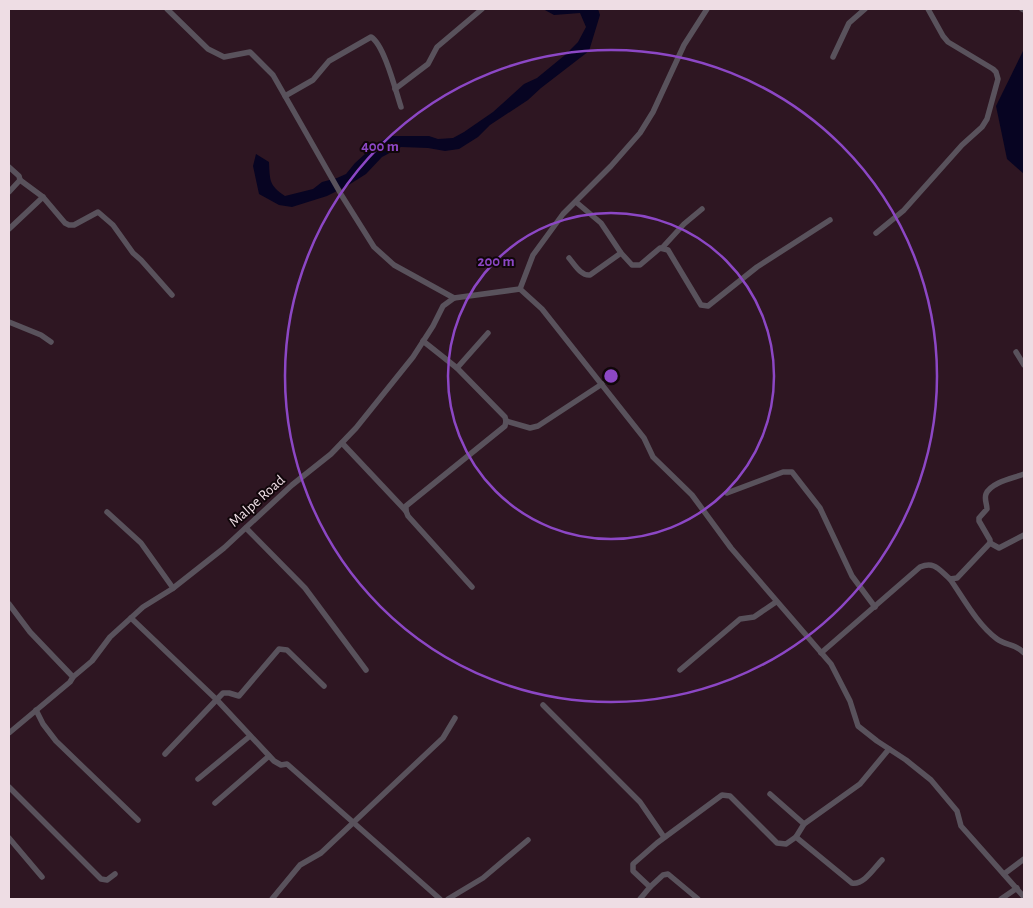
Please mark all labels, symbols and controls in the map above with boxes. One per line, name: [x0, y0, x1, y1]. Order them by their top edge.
text: 400 m: [361, 139, 399, 154]
text: 200 m: [477, 254, 515, 269]
centre of rings: [602, 367, 620, 385]
street label: Malpe Road: [226, 472, 288, 530]

